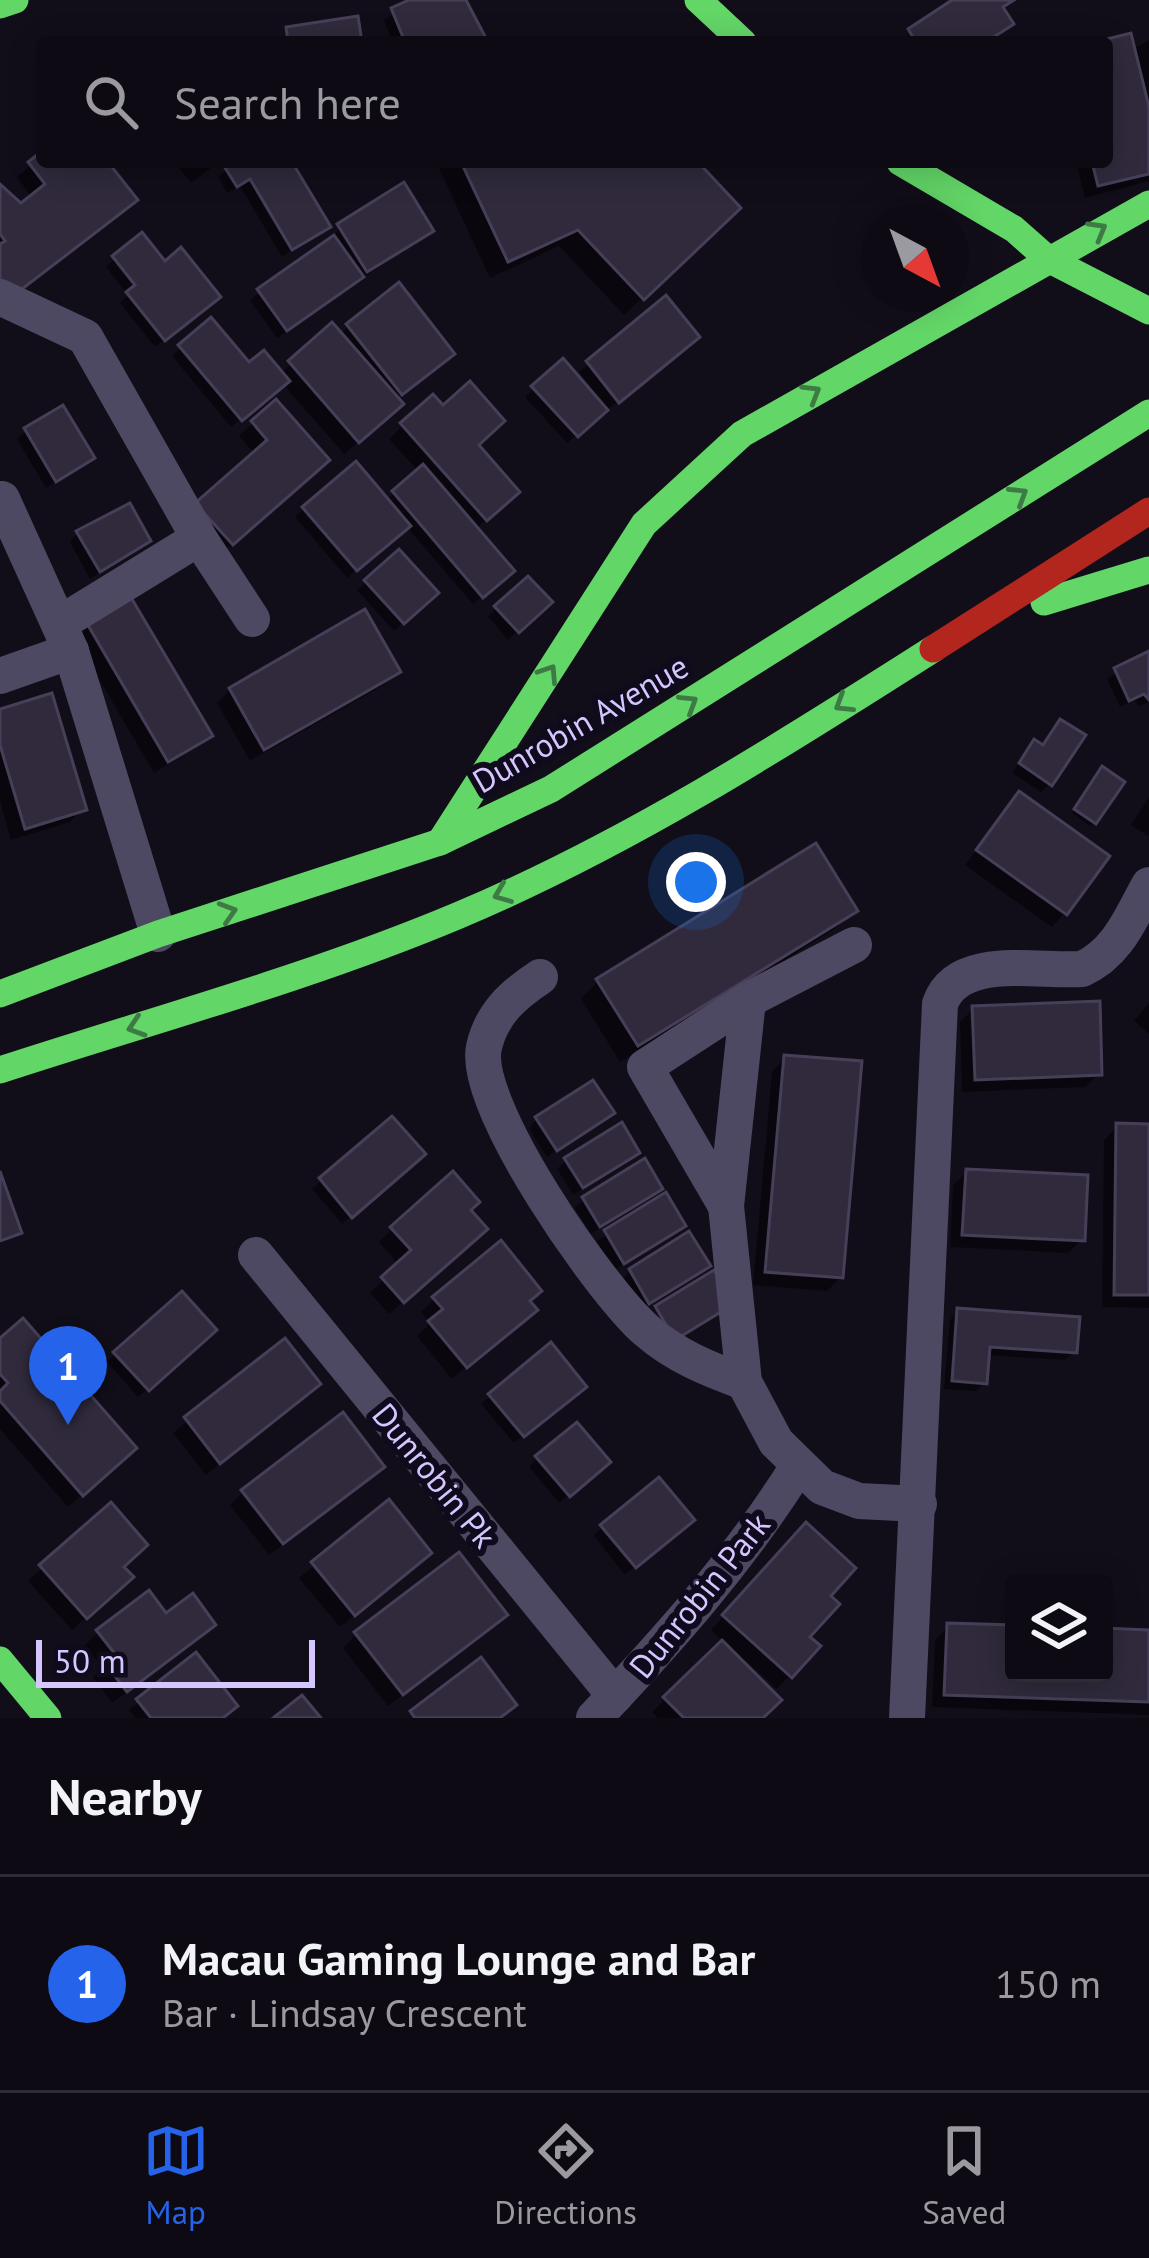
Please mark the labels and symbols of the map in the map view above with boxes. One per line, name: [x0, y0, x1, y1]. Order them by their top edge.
north arrow: [861, 204, 969, 312]
one-way arrow: [1085, 222, 1107, 244]
one-way arrow: [799, 385, 821, 407]
one-way arrow: [1006, 487, 1028, 509]
street label: Dunrobin Avenue: [465, 644, 695, 802]
one-way arrow: [535, 664, 557, 686]
one-way arrow: [834, 690, 856, 712]
one-way arrow: [675, 695, 697, 717]
your location: [666, 852, 726, 912]
one-way arrow: [493, 880, 514, 904]
one-way arrow: [217, 901, 238, 926]
one-way arrow: [126, 1012, 147, 1037]
pin: 1: [29, 1326, 107, 1425]
street label: Dunrobin Pk: [364, 1394, 507, 1556]
street label: Dunrobin Park: [619, 1503, 779, 1686]
scale bar: [36, 1634, 315, 1687]

